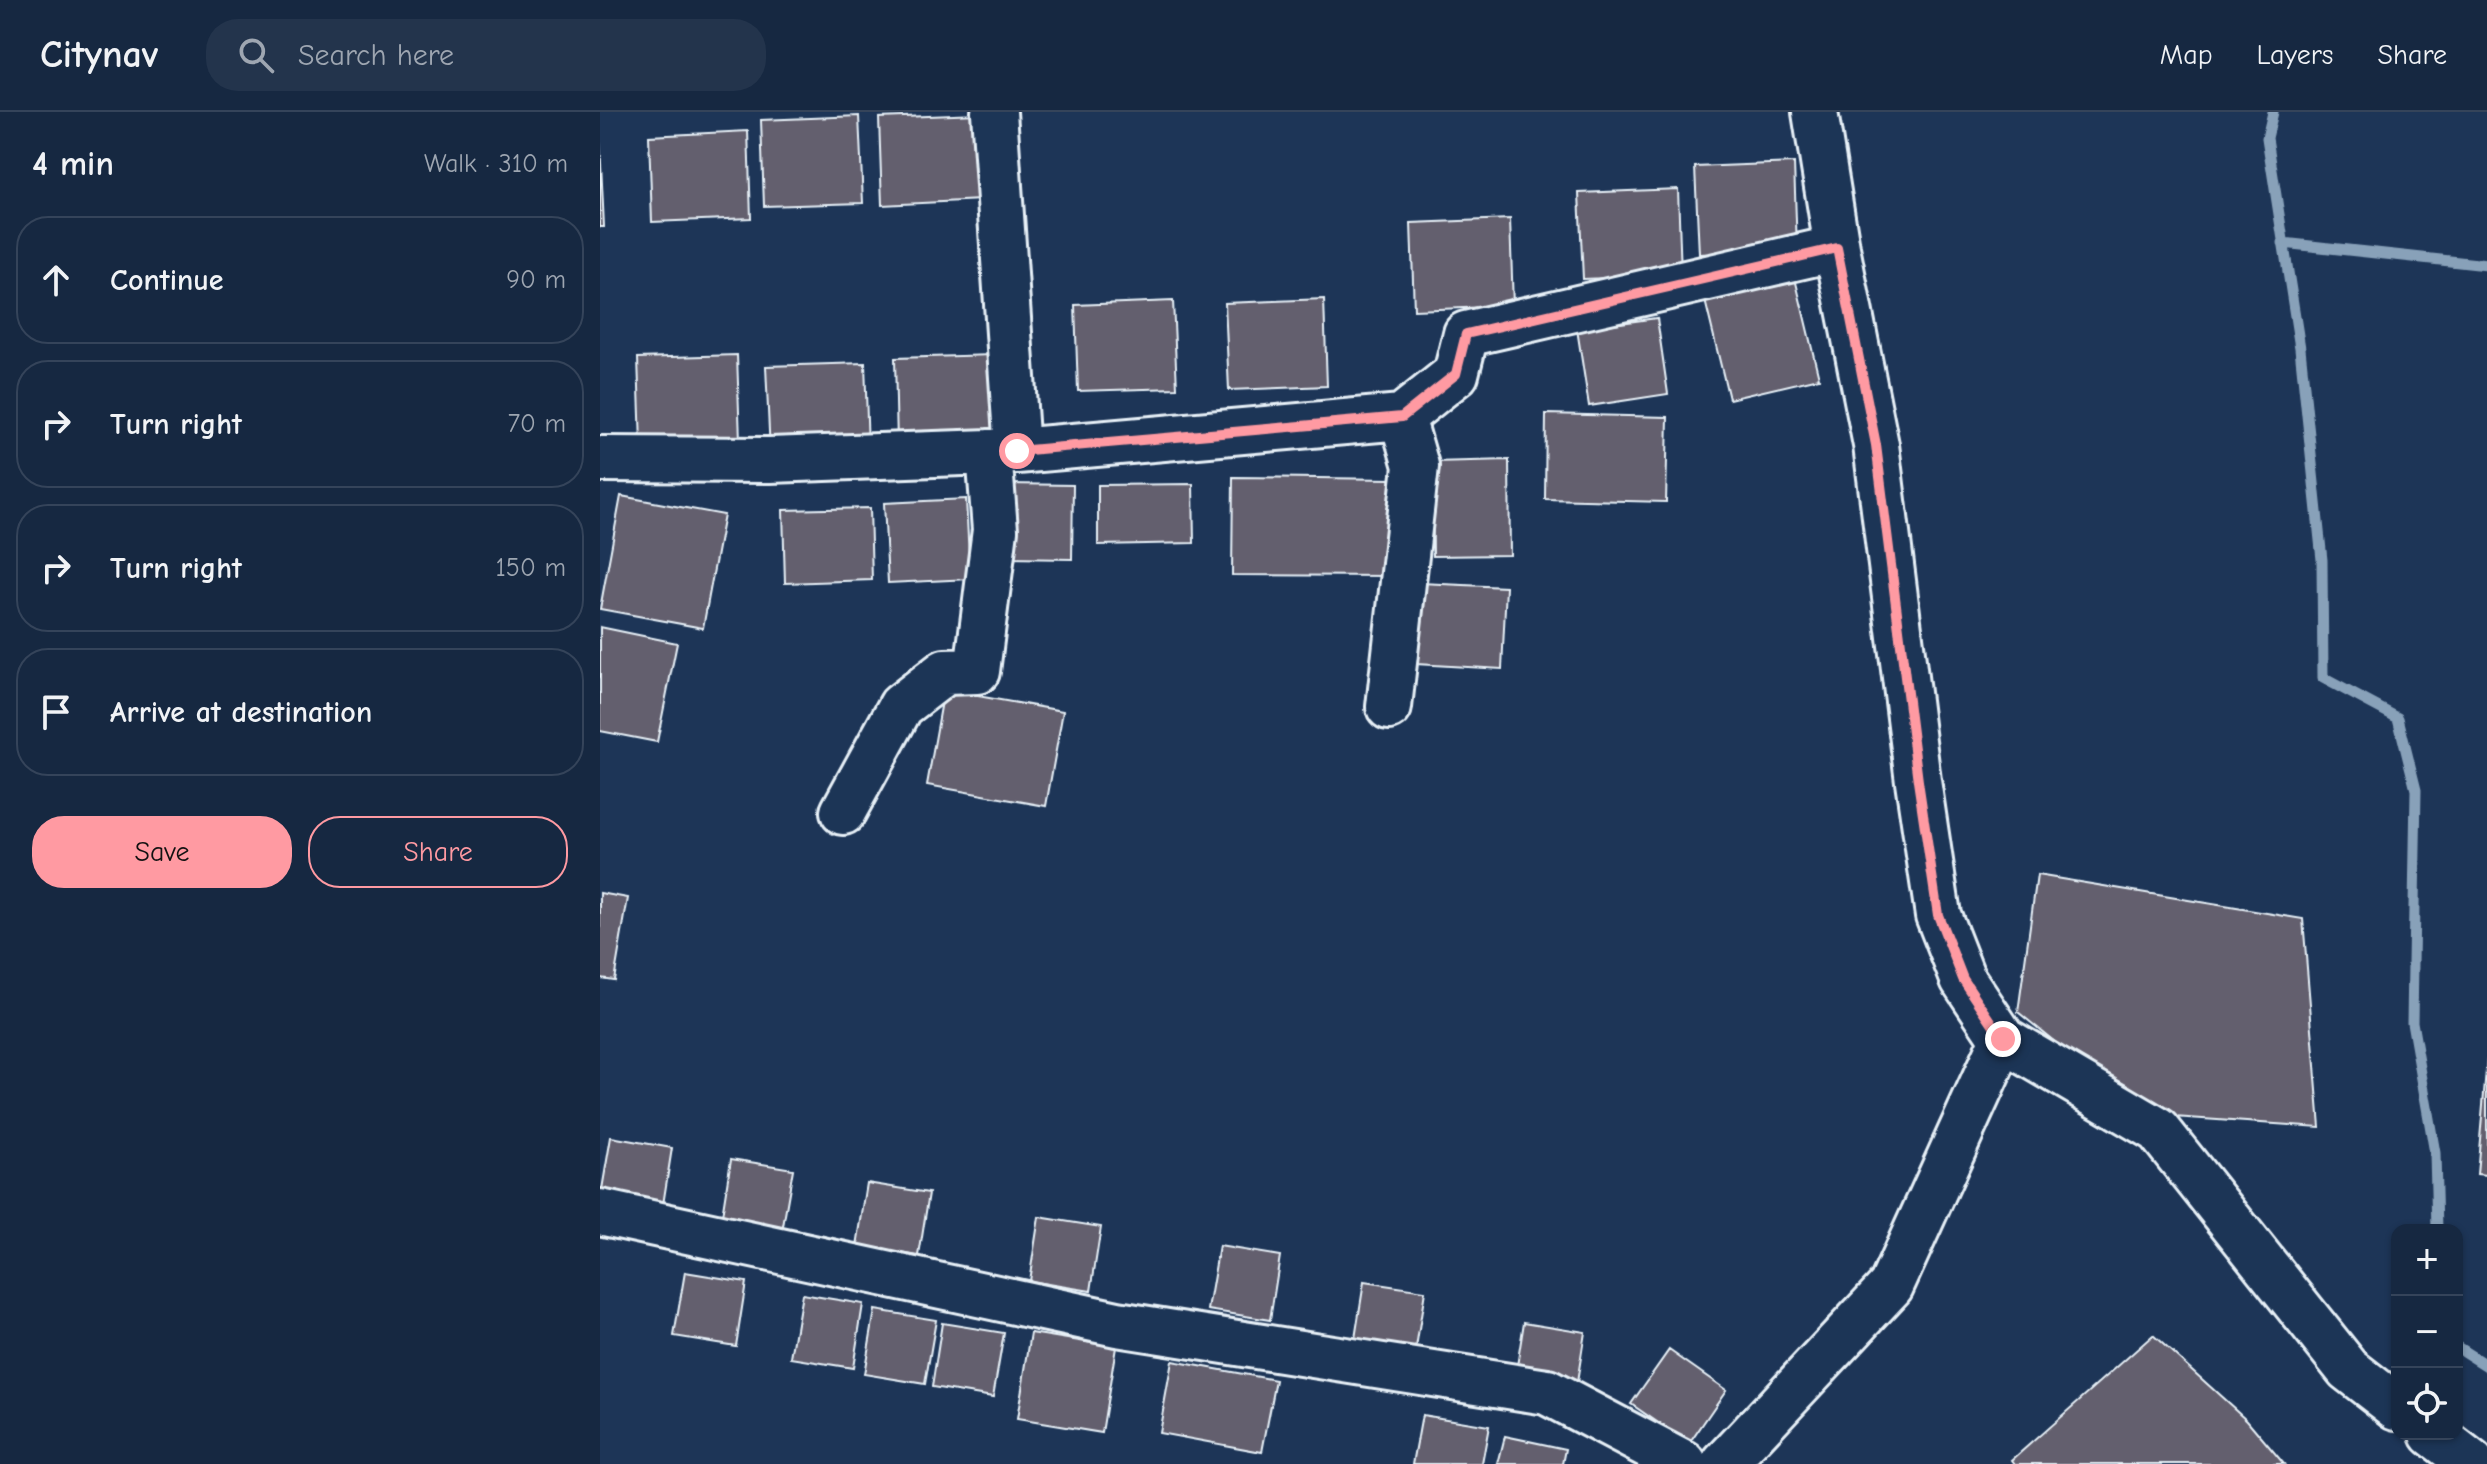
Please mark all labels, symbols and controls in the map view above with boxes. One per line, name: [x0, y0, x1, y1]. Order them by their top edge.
search box: [206, 19, 766, 91]
text: Citynav: [40, 33, 158, 77]
icon: search: [234, 33, 278, 77]
text: Search here: [298, 38, 454, 73]
text: Map: [2160, 39, 2213, 71]
text: Layers: [2257, 39, 2333, 71]
text: Share: [2377, 39, 2447, 71]
text: 4 min: [32, 144, 114, 184]
text: Walk · 310 m: [424, 149, 568, 179]
icon: ahead: [34, 258, 78, 302]
text: Continue: [110, 263, 224, 298]
text: 90 m: [506, 265, 566, 295]
icon: right: [34, 402, 78, 446]
text: Turn right: [110, 407, 242, 442]
text: 70 m: [508, 409, 566, 439]
route start: [999, 433, 1035, 469]
icon: right: [34, 546, 78, 590]
text: Turn right: [110, 551, 242, 586]
text: 150 m: [496, 553, 566, 583]
icon: arrive: [34, 690, 78, 734]
text: Arrive at destination: [110, 695, 372, 730]
button: Save: [32, 816, 292, 888]
button: Share: [308, 816, 568, 888]
route end: [1985, 1021, 2021, 1057]
map controls: [2391, 1224, 2463, 1440]
button: +: [2391, 1224, 2463, 1296]
button: −: [2391, 1296, 2463, 1368]
button: locate: [2391, 1368, 2463, 1440]

